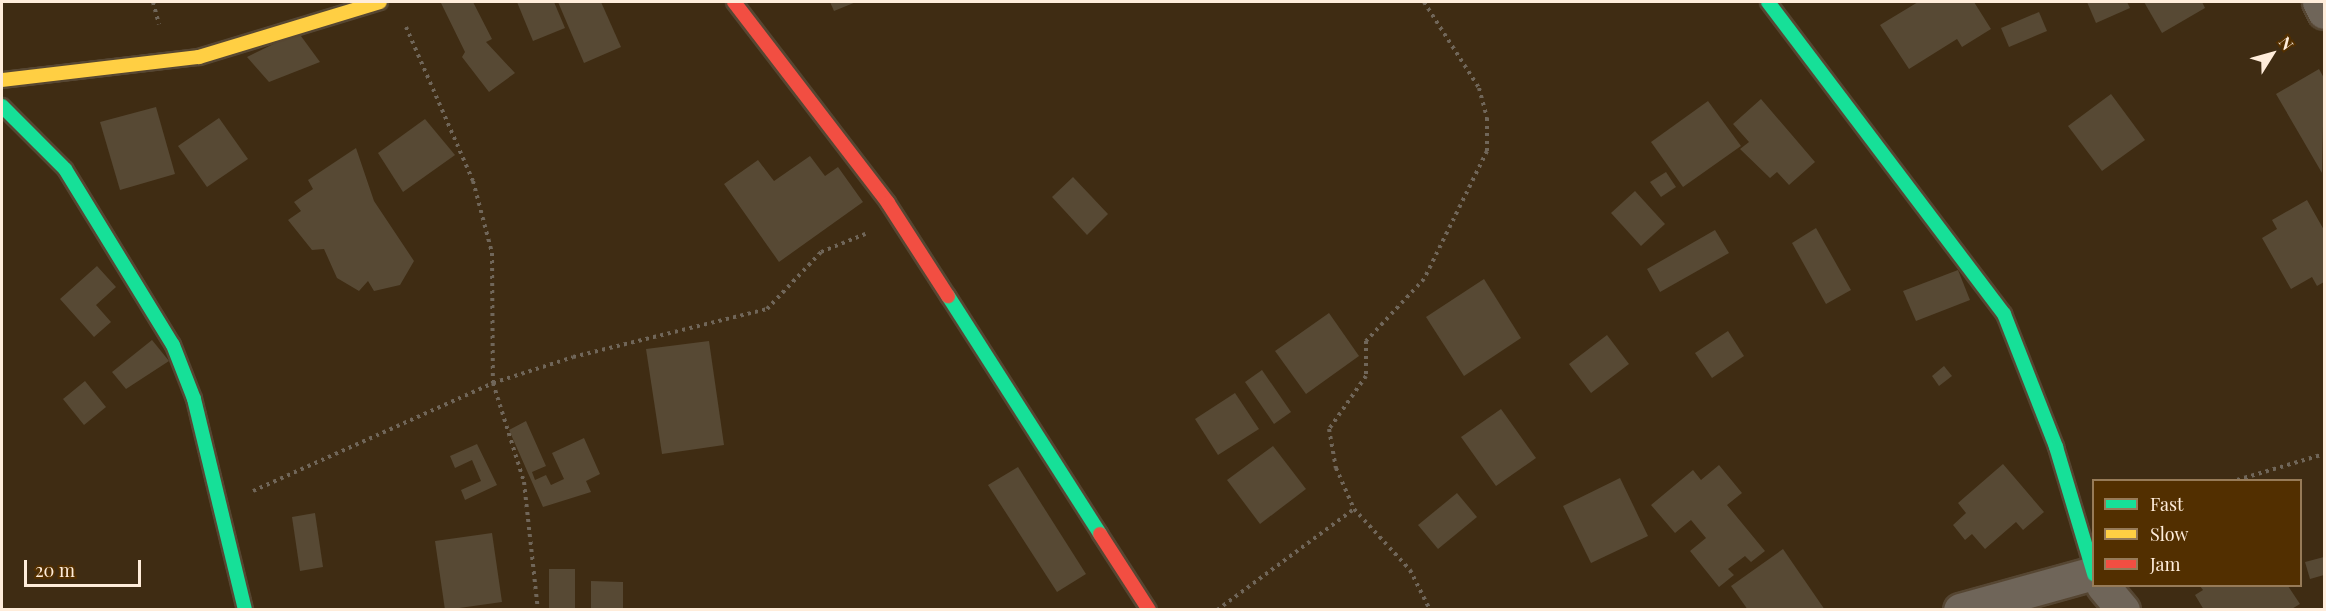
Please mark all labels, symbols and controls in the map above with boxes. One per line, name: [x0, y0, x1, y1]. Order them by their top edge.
north arrow: [2242, 24, 2302, 84]
text: N: [2275, 32, 2299, 54]
legend: [2092, 479, 2302, 587]
text: Fast: [2150, 492, 2183, 516]
text: Slow: [2150, 522, 2188, 546]
scale bar: [27, 548, 144, 586]
text: Jam: [2150, 552, 2180, 576]
text: 20 m: [35, 558, 75, 582]

